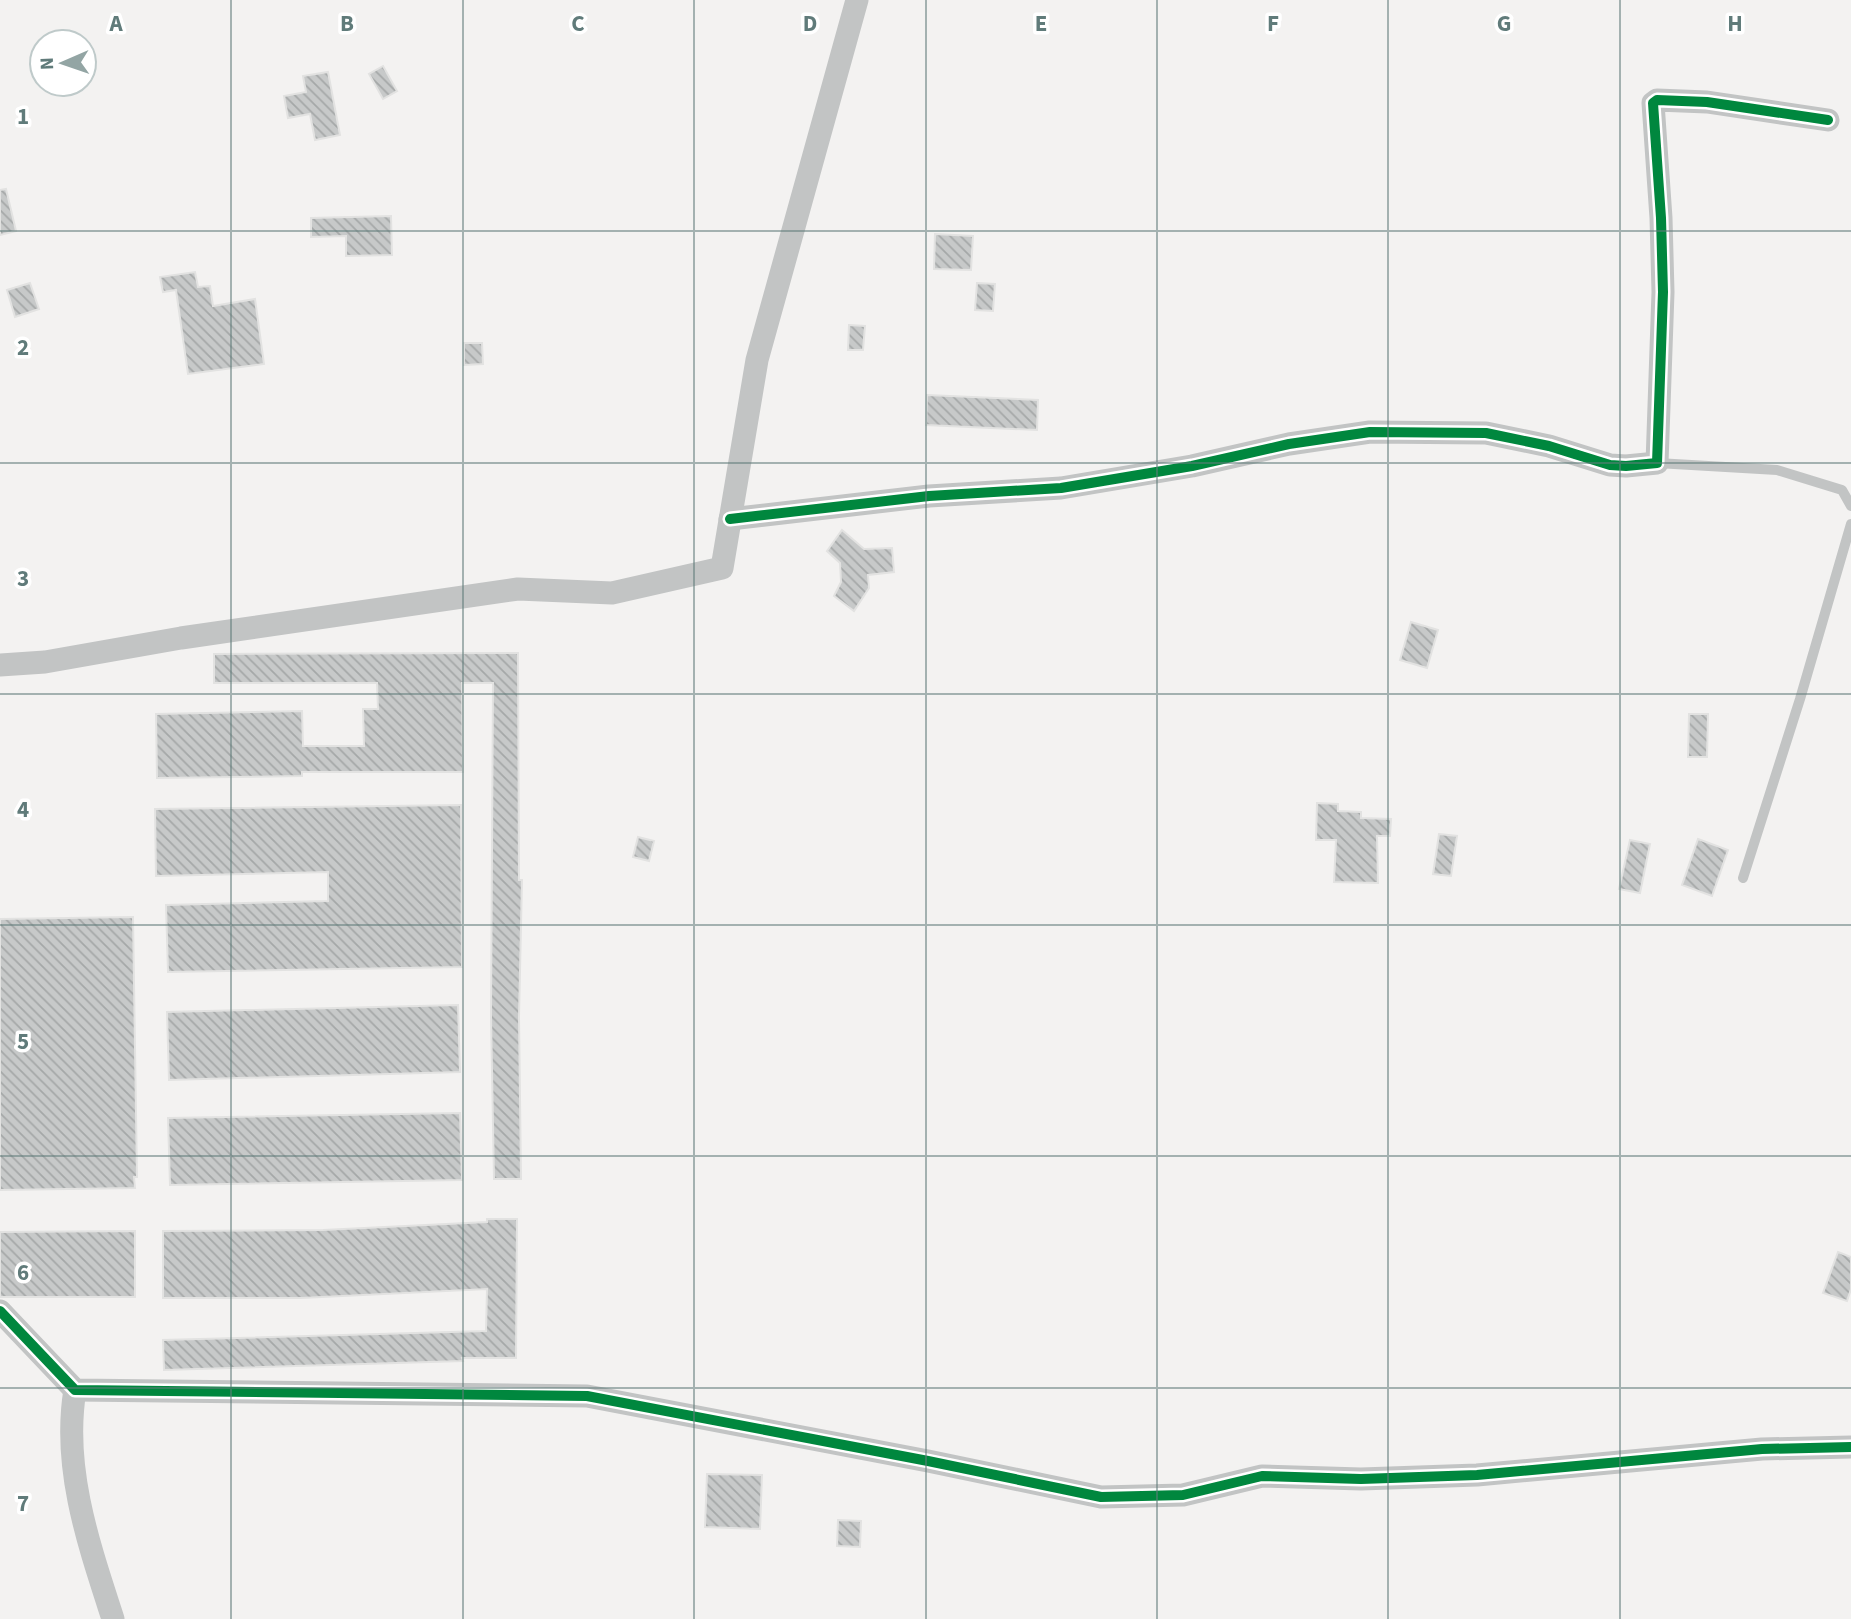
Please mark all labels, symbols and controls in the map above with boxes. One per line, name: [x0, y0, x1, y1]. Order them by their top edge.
text: A: [108, 7, 123, 40]
text: B: [340, 7, 354, 40]
text: C: [571, 7, 585, 40]
text: D: [803, 7, 817, 40]
text: E: [1035, 7, 1047, 40]
text: F: [1267, 7, 1279, 40]
text: G: [1497, 7, 1511, 40]
text: H: [1727, 7, 1743, 40]
north arrow: [28, 28, 98, 98]
text: N: [34, 57, 61, 70]
text: 1: [17, 100, 29, 133]
text: 2: [17, 331, 29, 364]
text: 3: [17, 562, 29, 595]
text: 4: [17, 793, 29, 826]
text: 5: [17, 1025, 29, 1058]
text: 6: [17, 1256, 29, 1289]
text: 7: [17, 1487, 29, 1520]

